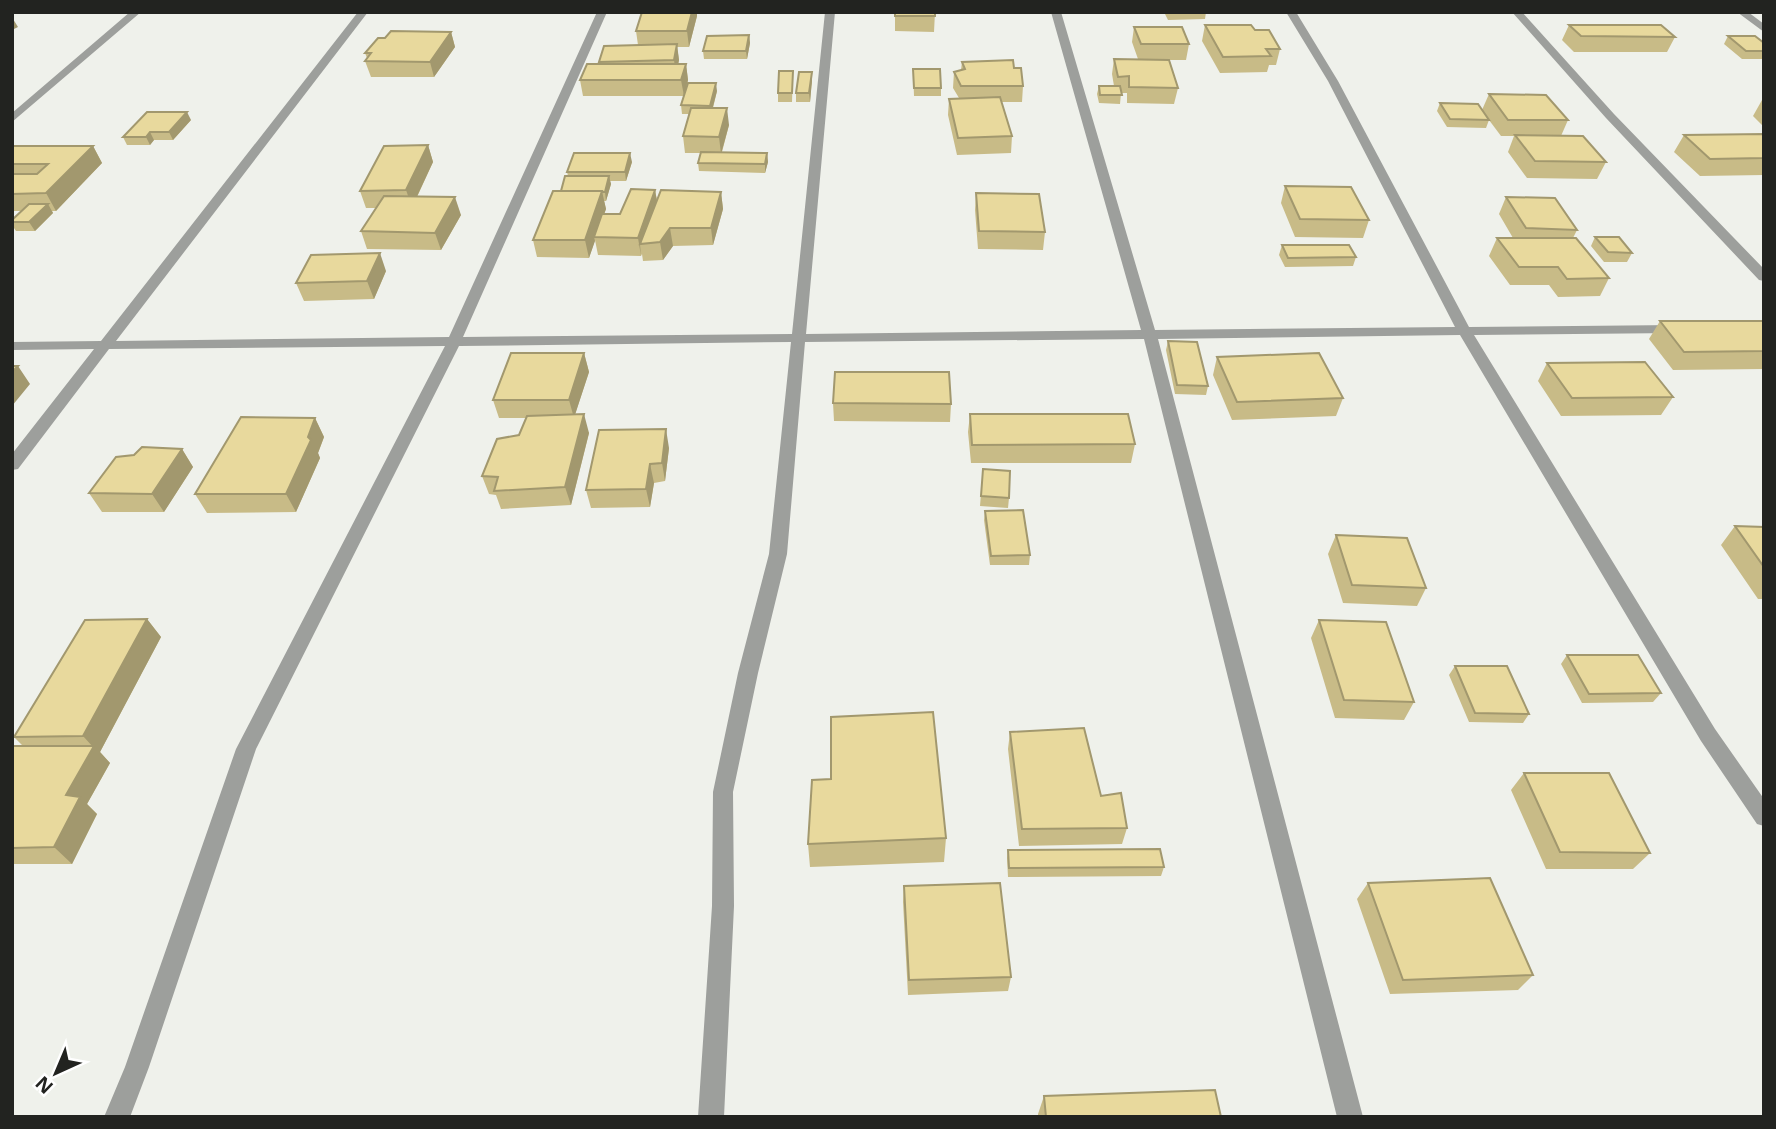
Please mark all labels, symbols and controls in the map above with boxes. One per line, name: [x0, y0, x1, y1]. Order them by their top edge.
north arrow: [21, 1038, 91, 1108]
text: N: [30, 1071, 59, 1100]

